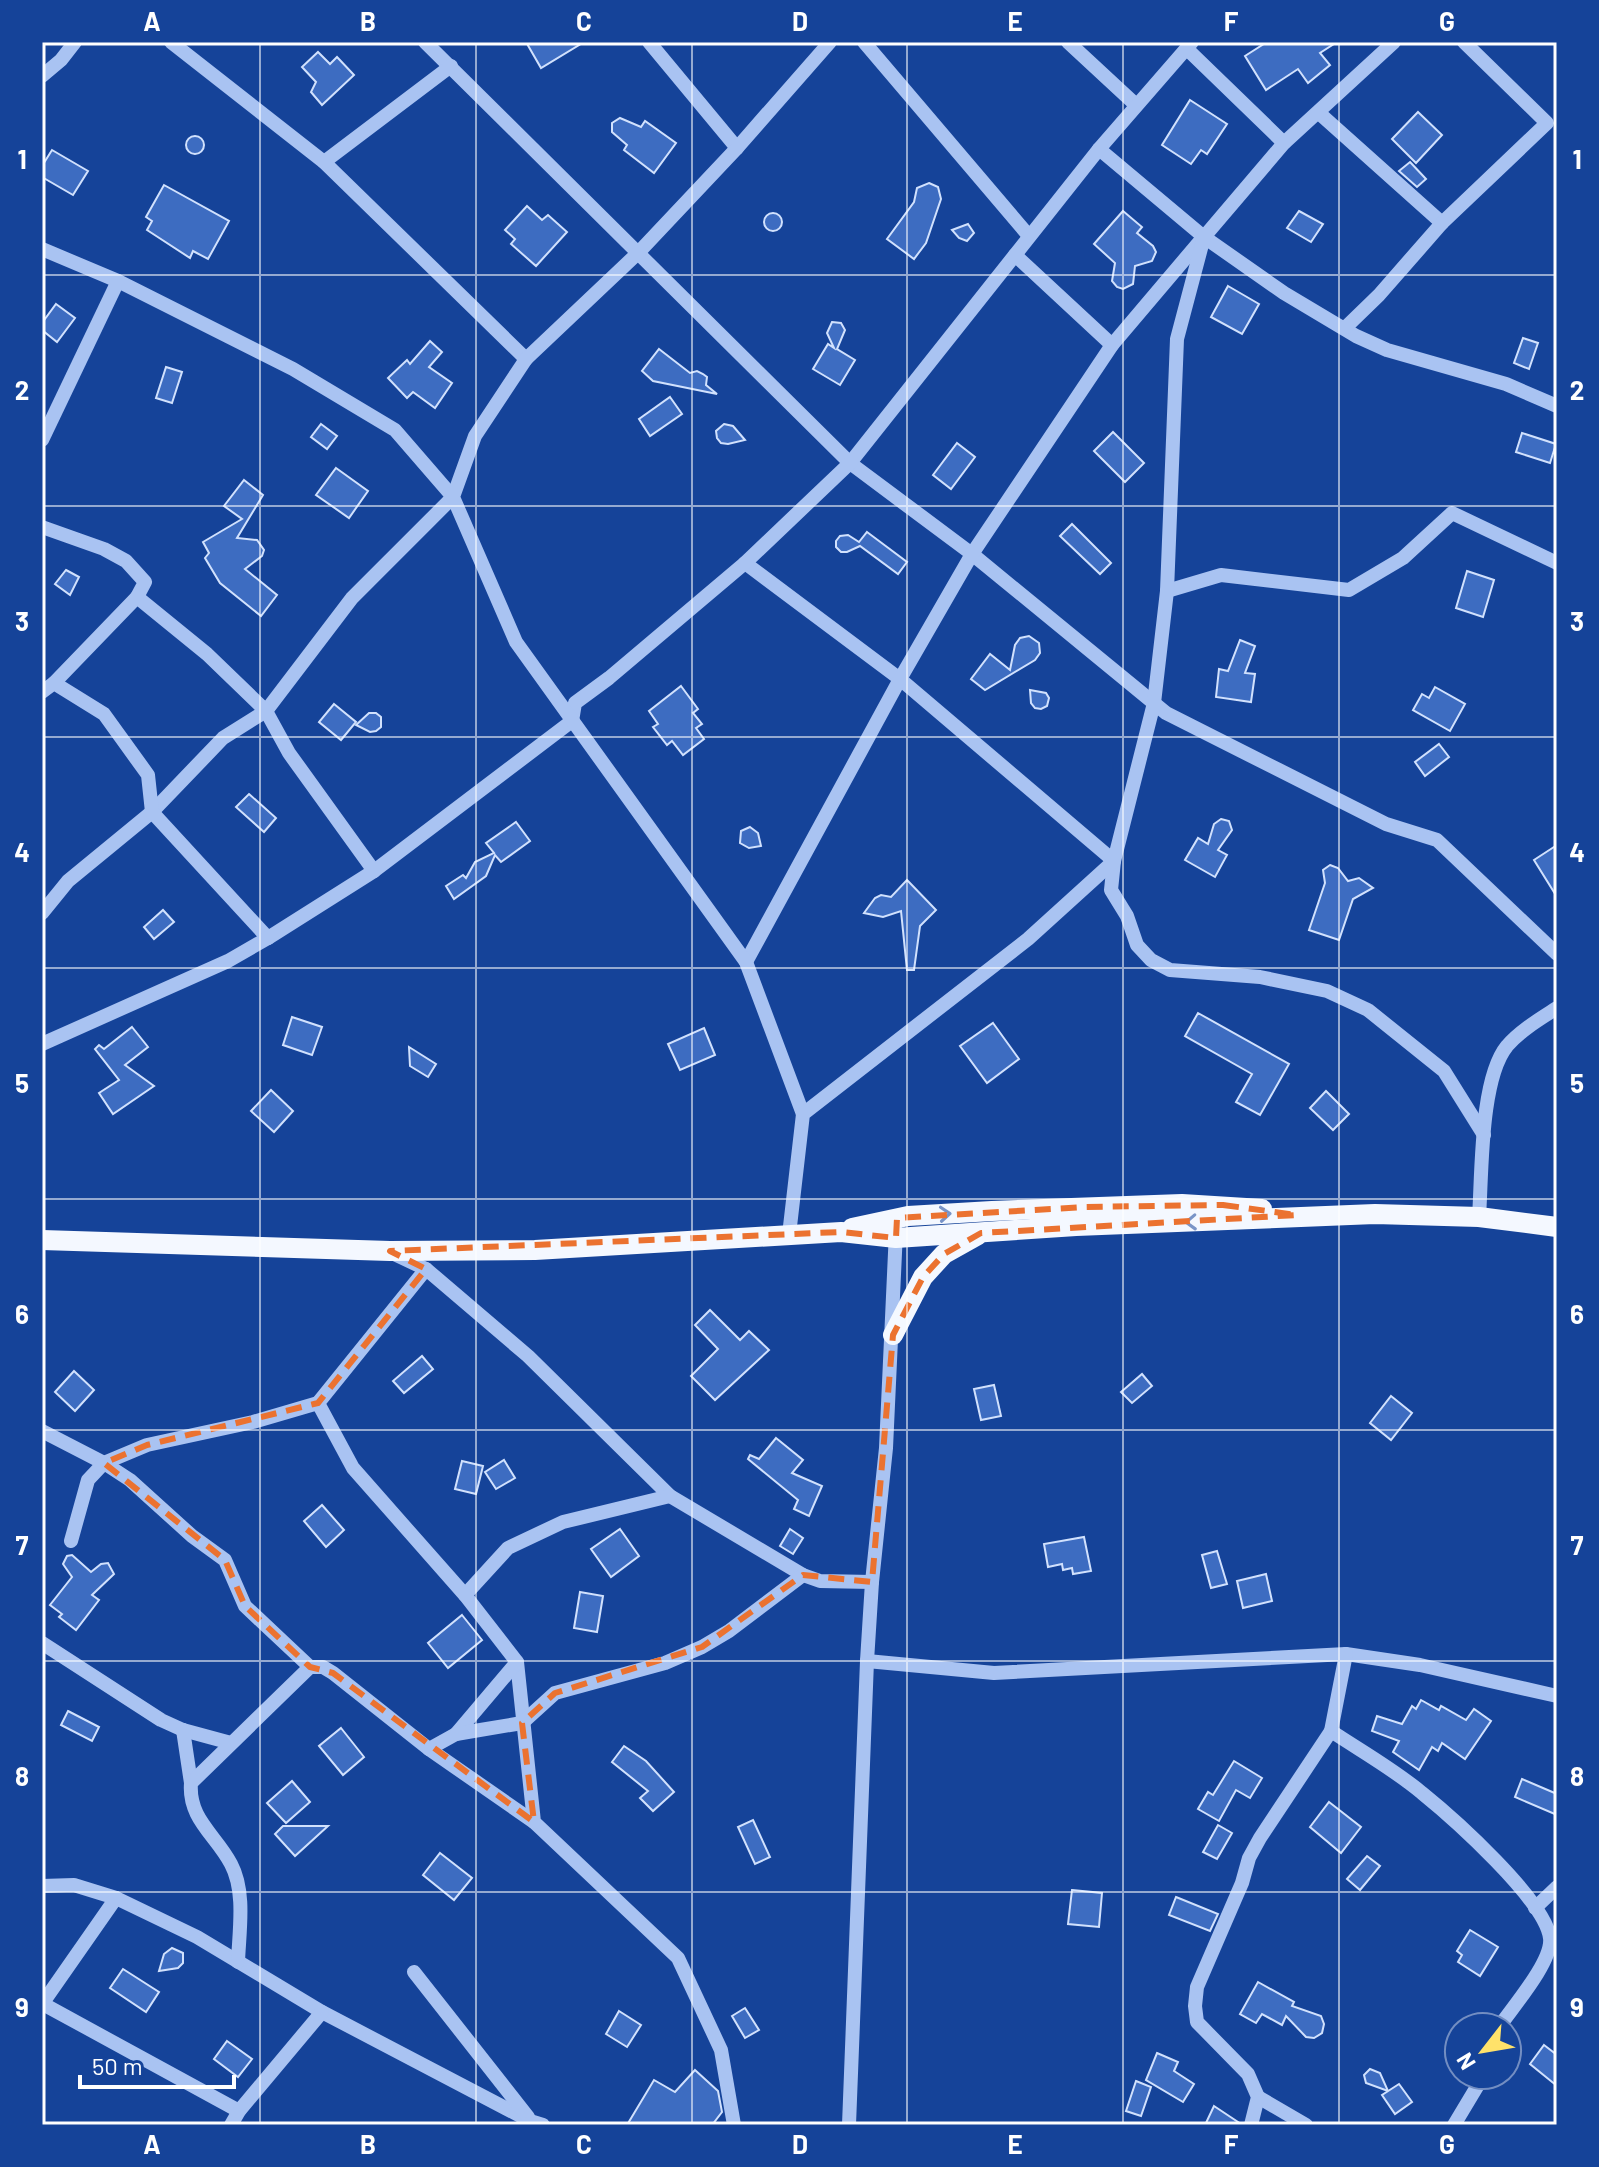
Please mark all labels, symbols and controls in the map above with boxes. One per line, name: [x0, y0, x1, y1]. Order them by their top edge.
text: A: [143, 5, 161, 36]
text: B: [360, 5, 376, 36]
text: C: [576, 5, 592, 36]
text: D: [792, 5, 808, 36]
text: E: [1007, 5, 1023, 36]
text: F: [1224, 5, 1239, 36]
text: G: [1439, 5, 1455, 36]
text: 1: [17, 143, 27, 174]
text: 1: [1572, 143, 1582, 174]
text: 2: [15, 374, 29, 405]
text: 2: [1570, 374, 1584, 405]
text: 3: [15, 605, 29, 636]
text: 3: [1570, 605, 1584, 636]
text: 4: [14, 836, 30, 867]
text: 4: [1569, 836, 1585, 867]
text: 5: [15, 1067, 29, 1098]
text: 5: [1570, 1067, 1584, 1098]
one-way arrow: [939, 1206, 952, 1223]
one-way arrow: [1184, 1213, 1197, 1230]
text: 6: [15, 1298, 29, 1329]
text: 6: [1570, 1298, 1584, 1329]
text: 7: [16, 1529, 29, 1560]
text: 7: [1571, 1529, 1584, 1560]
text: 8: [15, 1760, 29, 1791]
text: 8: [1570, 1760, 1584, 1791]
text: 9: [15, 1991, 29, 2022]
text: 9: [1570, 1991, 1584, 2022]
north arrow: [1443, 2011, 1523, 2091]
scale bar: [80, 2039, 234, 2089]
text: N: [1450, 2049, 1480, 2075]
text: 50 m: [92, 2051, 143, 2080]
text: A: [143, 2128, 161, 2159]
text: B: [360, 2128, 376, 2159]
text: C: [576, 2128, 592, 2159]
text: D: [792, 2128, 808, 2159]
text: E: [1007, 2128, 1023, 2159]
text: F: [1224, 2128, 1239, 2159]
text: G: [1439, 2128, 1455, 2159]

